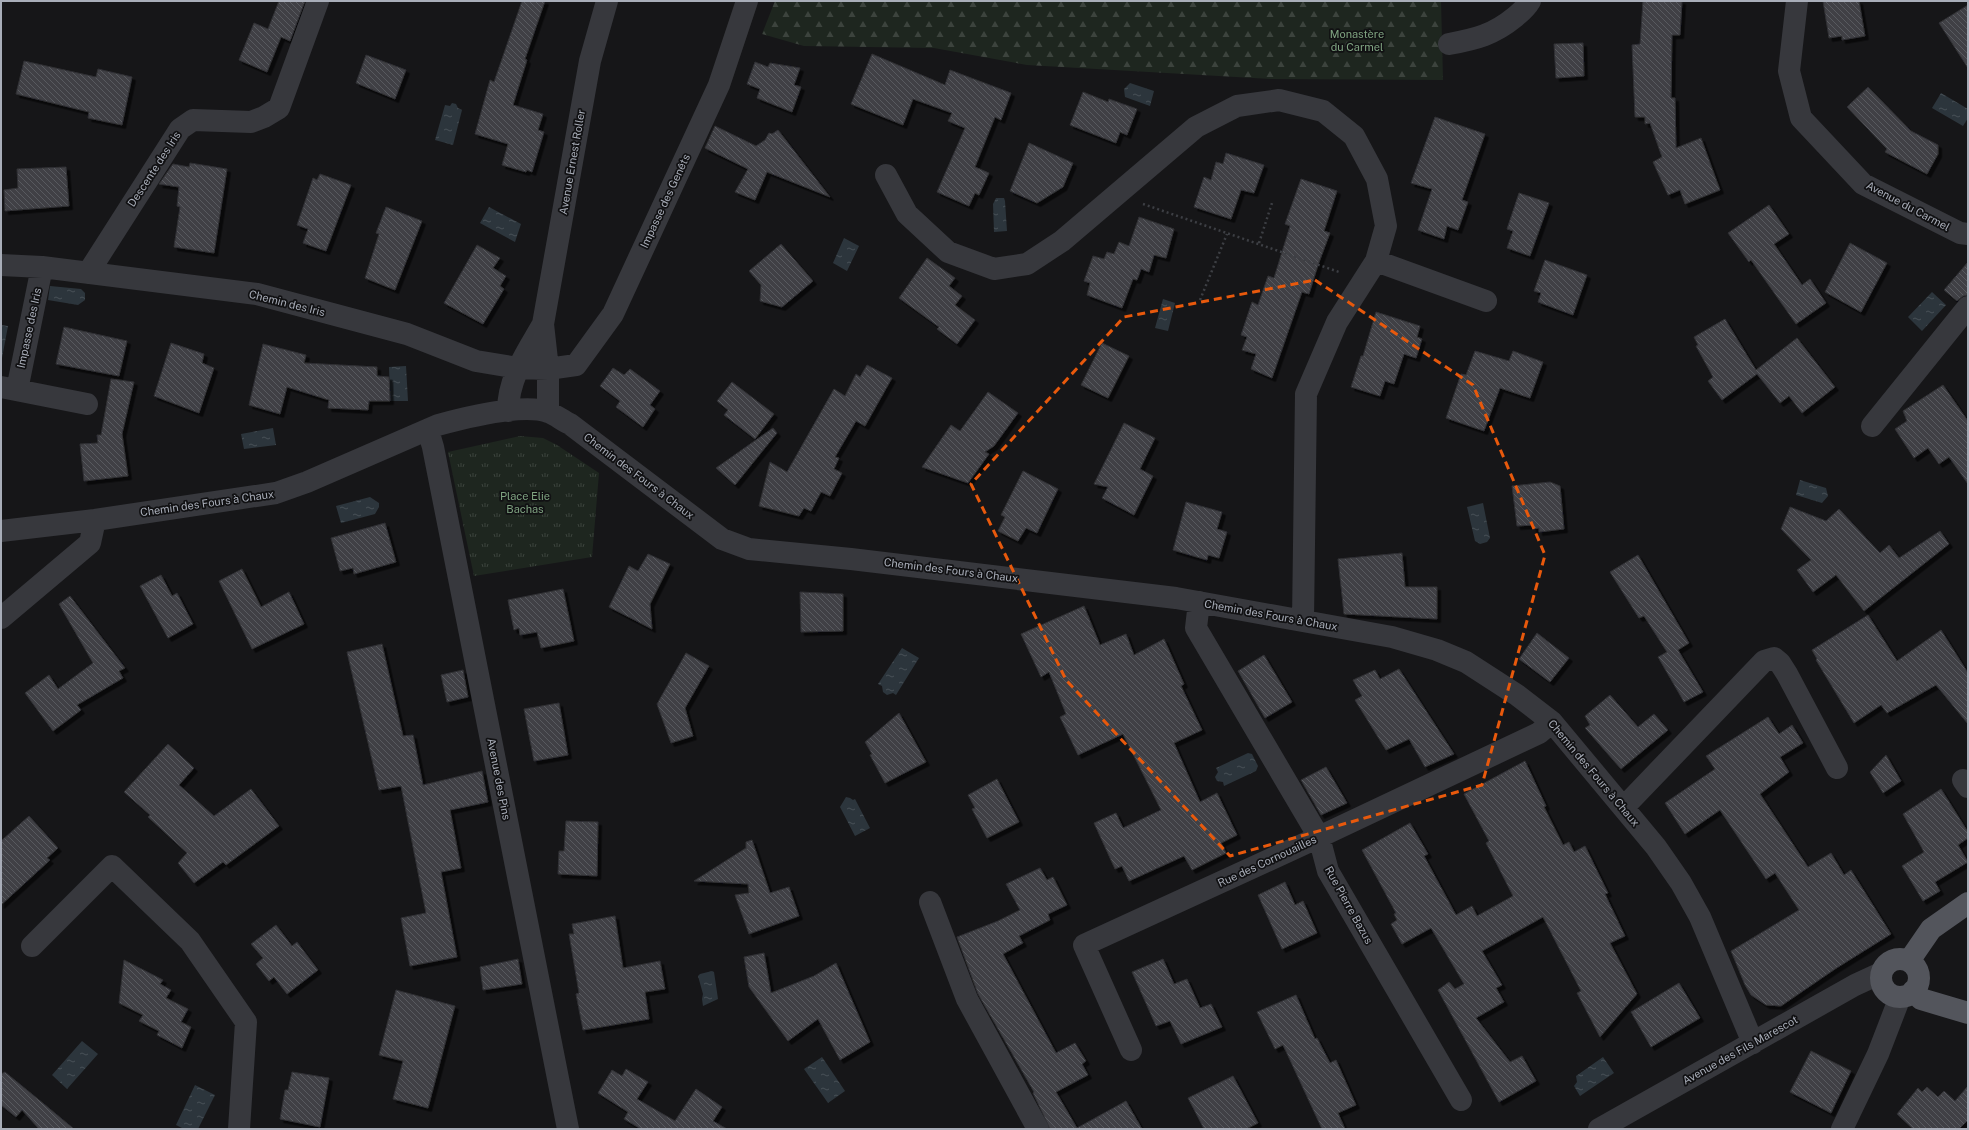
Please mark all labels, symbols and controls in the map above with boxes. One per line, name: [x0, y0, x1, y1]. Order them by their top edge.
park label: Monastère du Carmel: [1330, 28, 1384, 53]
street label: Avenue Ernest Roller: [557, 108, 587, 216]
street label: Descente des Iris: [125, 129, 183, 209]
street label: Impasse des Genêts: [638, 152, 692, 250]
street label: Avenue du Carmel: [1864, 179, 1952, 233]
street label: Impasse des Iris: [15, 286, 43, 369]
street label: Chemin des Iris: [248, 288, 327, 318]
street label: Chemin des Fours à Chaux: [581, 431, 697, 521]
street label: Chemin des Fours à Chaux: [139, 488, 275, 518]
park label: Place Elie Bachas: [500, 490, 550, 515]
street label: Chemin des Fours à Chaux: [883, 556, 1019, 584]
street label: Chemin des Fours à Chaux: [1203, 597, 1339, 633]
street label: Chemin des Fours à Chaux: [1546, 717, 1642, 829]
street label: Avenue des Pins: [485, 737, 513, 821]
street label: Rue des Cornouailles: [1216, 833, 1319, 889]
street label: Rue Pierre Bazus: [1323, 864, 1375, 946]
street label: Avenue des Fils Marescot: [1680, 1013, 1800, 1087]

